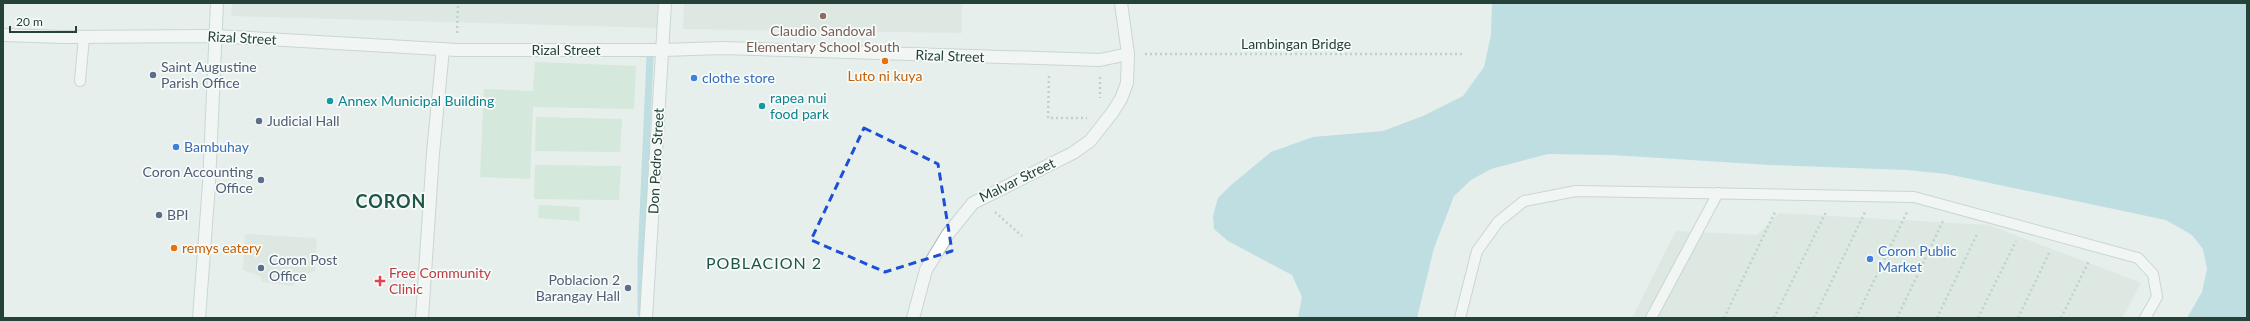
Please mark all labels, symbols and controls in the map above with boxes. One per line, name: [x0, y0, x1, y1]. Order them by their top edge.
scale bar: [10, 8, 76, 34]
marker: Claudio Sandoval Elementary School South: [818, 11, 828, 21]
text: 20 m: [16, 14, 43, 29]
place label: Claudio Sandoval Elementary School South: [746, 22, 900, 55]
street label: Rizal Street: [207, 27, 277, 48]
street label: Lambingan Bridge: [1241, 35, 1351, 52]
street label: Rizal Street: [531, 41, 601, 58]
street label: Rizal Street: [915, 46, 985, 65]
marker: Luto ni kuya: [880, 56, 890, 66]
place label: Saint Augustine Parish Office: [161, 58, 257, 91]
place label: Luto ni kuya: [848, 67, 922, 84]
place label: clothe store: [702, 69, 775, 86]
marker: Saint Augustine Parish Office: [148, 70, 158, 80]
marker: clothe store: [689, 73, 699, 83]
place label: rapea nui food park: [770, 89, 830, 122]
place label: Annex Municipal Building: [338, 92, 494, 109]
marker: Annex Municipal Building: [325, 96, 335, 106]
marker: rapea nui food park: [757, 101, 767, 111]
street label: Don Pedro Street: [644, 107, 667, 215]
place label: Judicial Hall: [267, 112, 340, 129]
marker: Judicial Hall: [254, 116, 264, 126]
place label: Bambuhay: [184, 138, 250, 155]
marker: Bambuhay: [171, 142, 181, 152]
street label: Malvar Street: [976, 154, 1058, 205]
place label: Coron Accounting Office: [143, 163, 253, 196]
marker: Coron Accounting Office: [256, 175, 266, 185]
district label: CORON: [356, 190, 426, 212]
place label: BPI: [167, 206, 188, 223]
marker: BPI: [154, 210, 164, 220]
place label: remys eatery: [182, 239, 262, 256]
place label: Coron Public Market: [1878, 242, 1957, 275]
marker: remys eatery: [169, 243, 179, 253]
place label: Coron Post Office: [269, 251, 337, 284]
district label: POBLACION 2: [706, 253, 822, 272]
marker: Coron Public Market: [1865, 254, 1875, 264]
marker: Coron Post Office: [256, 263, 266, 273]
place label: Free Community Clinic: [389, 264, 492, 297]
place label: Poblacion 2 Barangay Hall: [536, 271, 620, 304]
marker: Free Community Clinic: [374, 275, 386, 287]
marker: Poblacion 2 Barangay Hall: [623, 283, 633, 293]

